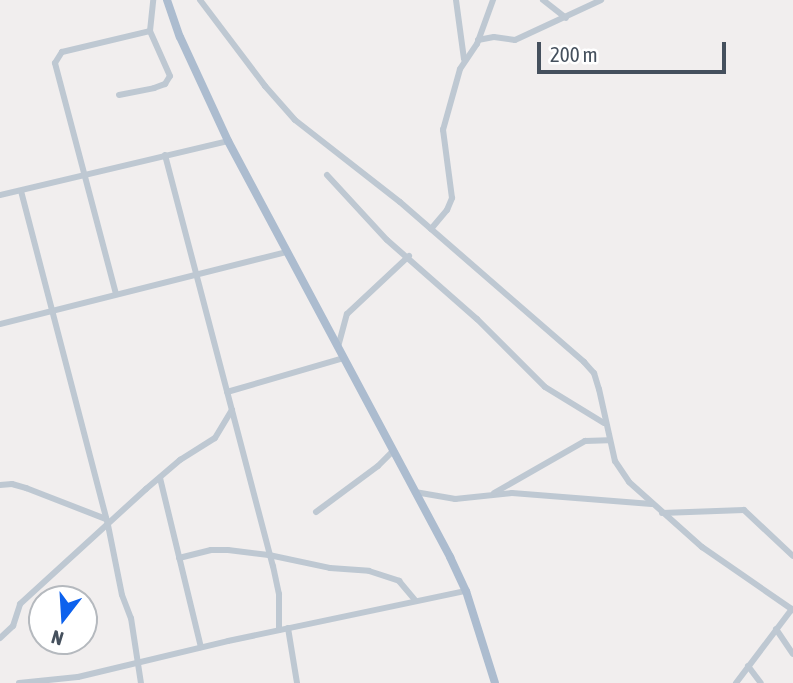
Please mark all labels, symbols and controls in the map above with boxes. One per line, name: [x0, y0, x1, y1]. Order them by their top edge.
scale bar: [541, 28, 730, 72]
text: 200 m: [550, 42, 598, 66]
north arrow: [28, 585, 98, 655]
text: N: [49, 626, 66, 650]

